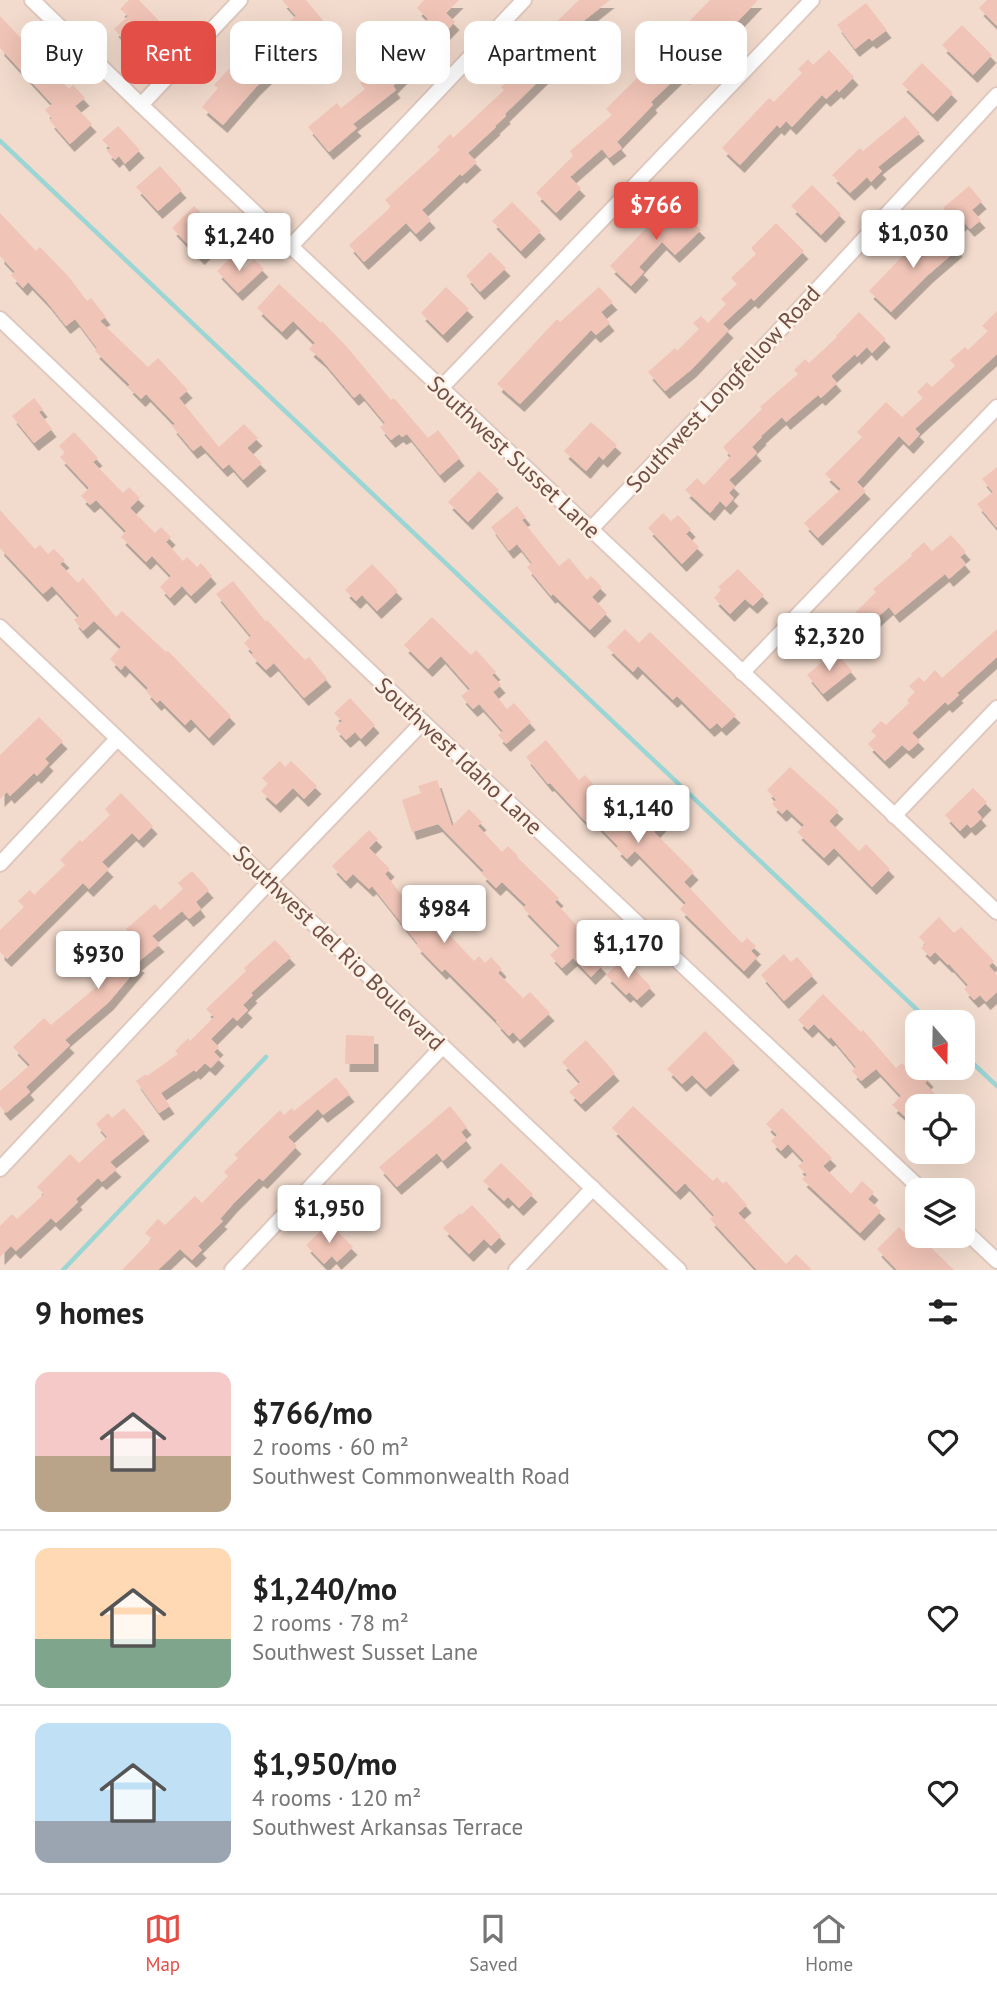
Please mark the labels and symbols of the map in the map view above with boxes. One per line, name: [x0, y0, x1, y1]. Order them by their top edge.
pin: $766: [615, 182, 697, 242]
pin: $1,030: [856, 210, 970, 270]
pin: $1,240: [182, 214, 296, 273]
street label: Southwest Longfellow Road: [619, 279, 826, 498]
street label: Southwest Susset Lane: [422, 369, 607, 544]
pin: $2,320: [772, 614, 886, 673]
street label: Southwest Idaho Lane: [370, 671, 549, 841]
pin: $1,140: [581, 786, 695, 845]
street label: Southwest del Rio Boulevard: [227, 839, 451, 1056]
pin: $984: [403, 886, 485, 945]
pin: $1,170: [571, 920, 685, 980]
pin: $930: [57, 932, 139, 991]
north arrow: [905, 1010, 975, 1080]
pin: $1,950: [272, 1186, 386, 1245]

